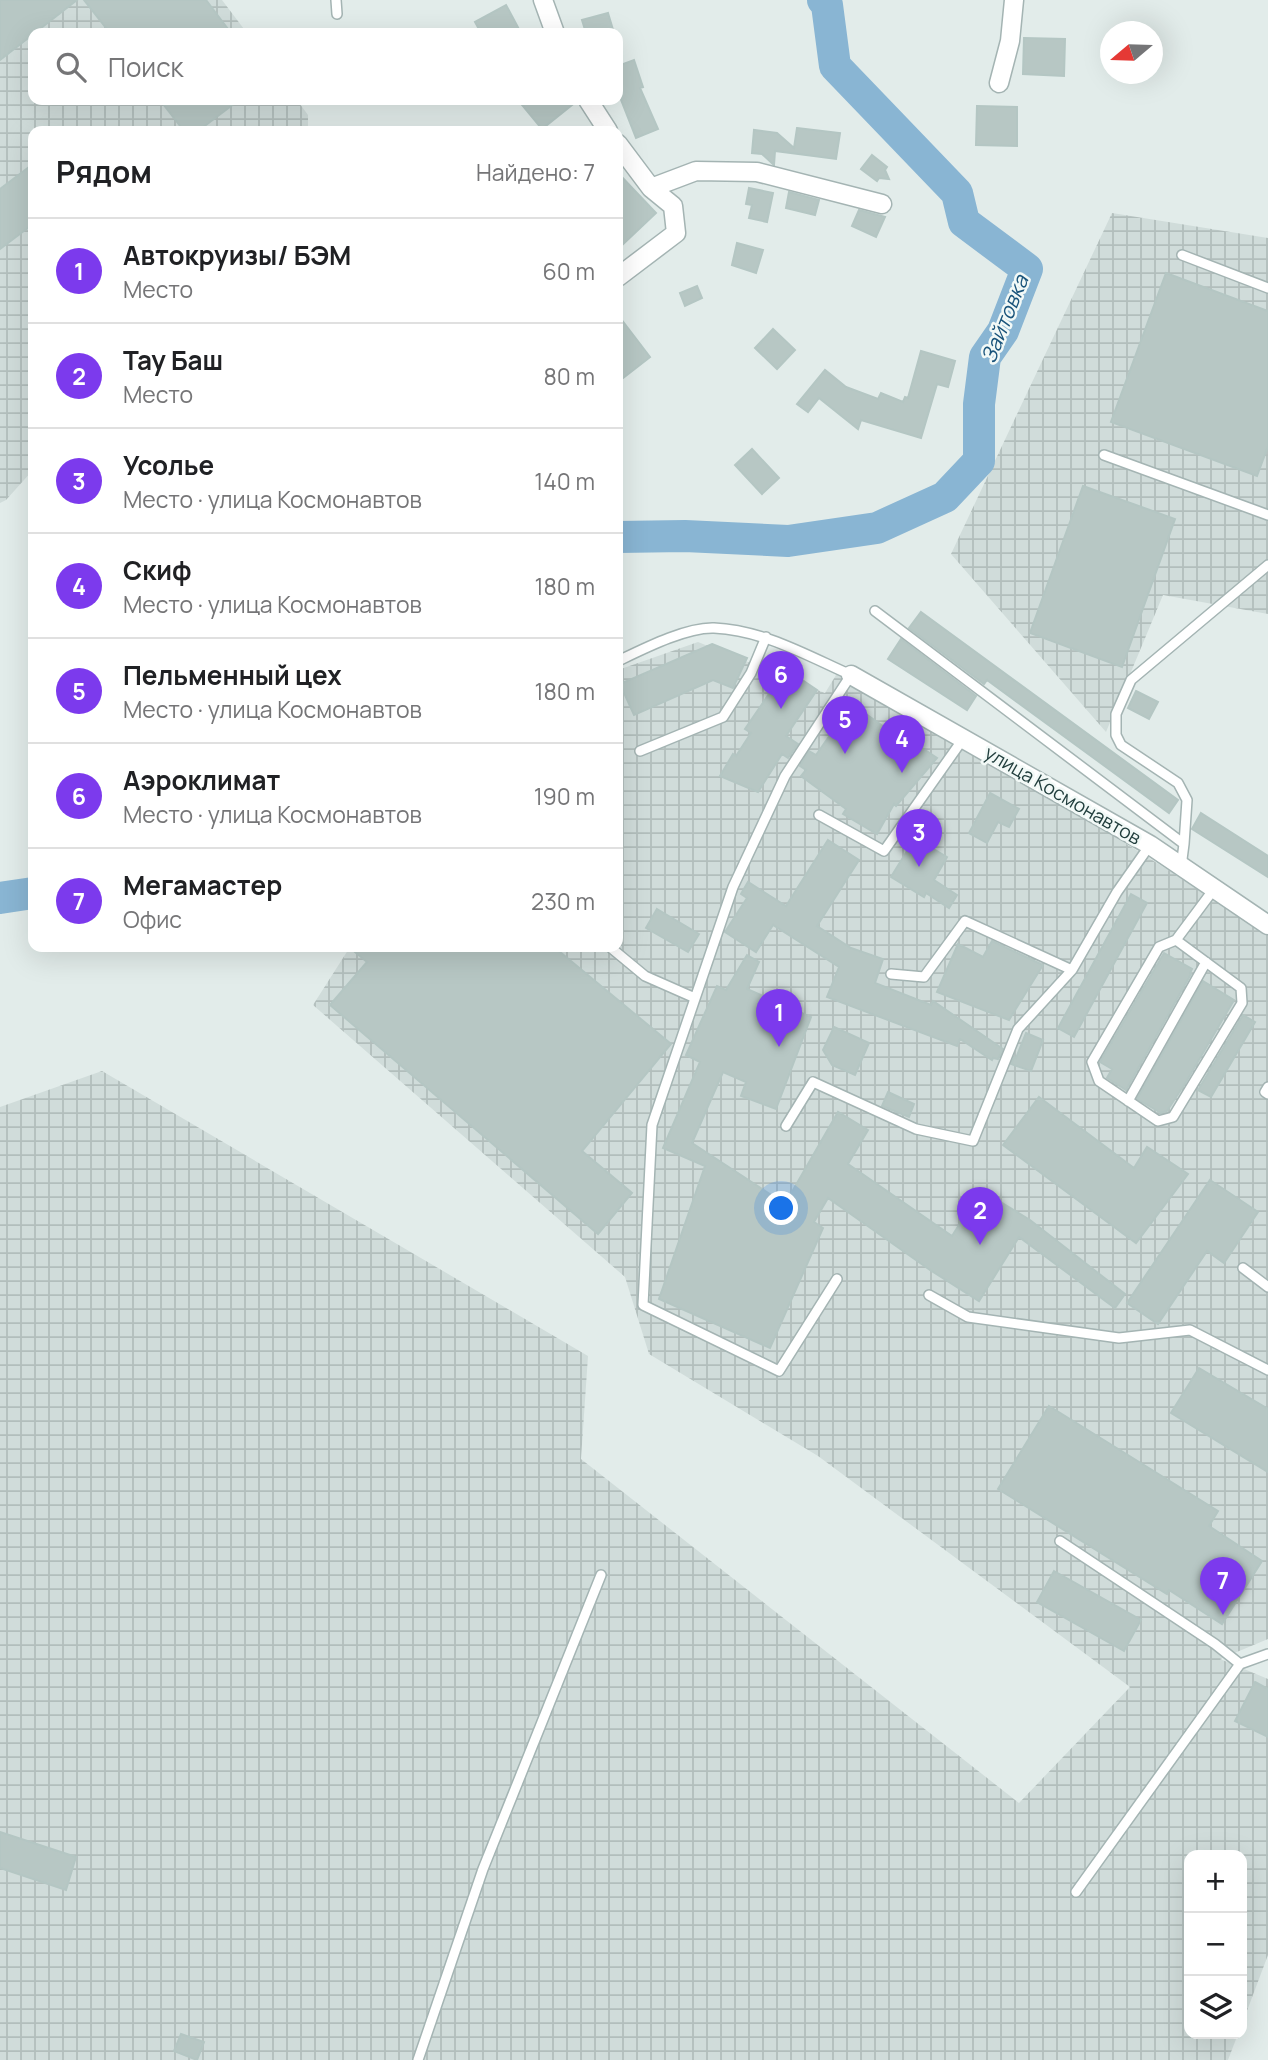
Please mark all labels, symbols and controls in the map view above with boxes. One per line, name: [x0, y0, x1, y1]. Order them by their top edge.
north arrow: [1100, 21, 1163, 84]
search box: [28, 28, 623, 105]
icon: search: [52, 48, 90, 86]
text: Поиск: [108, 49, 183, 85]
text: Рядом: [56, 151, 152, 192]
text: Найдено: 7: [476, 156, 595, 188]
text: Автокруизы/ БЭМ: [123, 237, 351, 273]
text: 1: [74, 255, 84, 287]
text: 60 m: [543, 255, 595, 287]
water label: Зайтовка: [974, 269, 1035, 367]
text: Место: [123, 273, 193, 305]
text: Тау Баш: [123, 342, 223, 378]
text: 2: [72, 360, 86, 392]
text: 80 m: [544, 360, 595, 392]
text: Место: [123, 378, 193, 410]
text: Усолье: [123, 447, 214, 483]
text: 3: [72, 465, 86, 497]
text: 140 m: [534, 465, 595, 497]
text: Место · улица Космонавтов: [123, 483, 422, 515]
text: Скиф: [123, 552, 192, 588]
text: 4: [72, 570, 86, 602]
text: 180 m: [535, 570, 595, 602]
text: Место · улица Космонавтов: [123, 588, 422, 620]
pin: 6: [758, 651, 804, 709]
text: Пельменный цех: [123, 657, 342, 693]
text: 5: [72, 675, 86, 707]
text: 180 m: [535, 675, 595, 707]
text: Место · улица Космонавтов: [123, 693, 422, 725]
pin: 5: [822, 696, 868, 754]
pin: 4: [879, 715, 925, 773]
street label: улица Космонавтов: [980, 740, 1146, 850]
text: Аэроклимат: [123, 762, 280, 798]
text: 6: [72, 780, 86, 812]
text: 190 m: [534, 780, 595, 812]
text: Место · улица Космонавтов: [123, 798, 422, 830]
pin: 3: [896, 809, 942, 867]
text: Мегамастер: [123, 867, 282, 903]
text: 7: [73, 885, 85, 917]
text: 230 m: [531, 885, 595, 917]
text: Офис: [123, 903, 182, 935]
pin: 1: [756, 989, 802, 1047]
pin: 2: [957, 1187, 1003, 1245]
your location: [764, 1191, 798, 1225]
pin: 7: [1200, 1557, 1246, 1615]
map controls: [1184, 1850, 1247, 2039]
button: +: [1184, 1850, 1247, 1913]
button: −: [1184, 1913, 1247, 1976]
button: layers: [1184, 1976, 1247, 2039]

